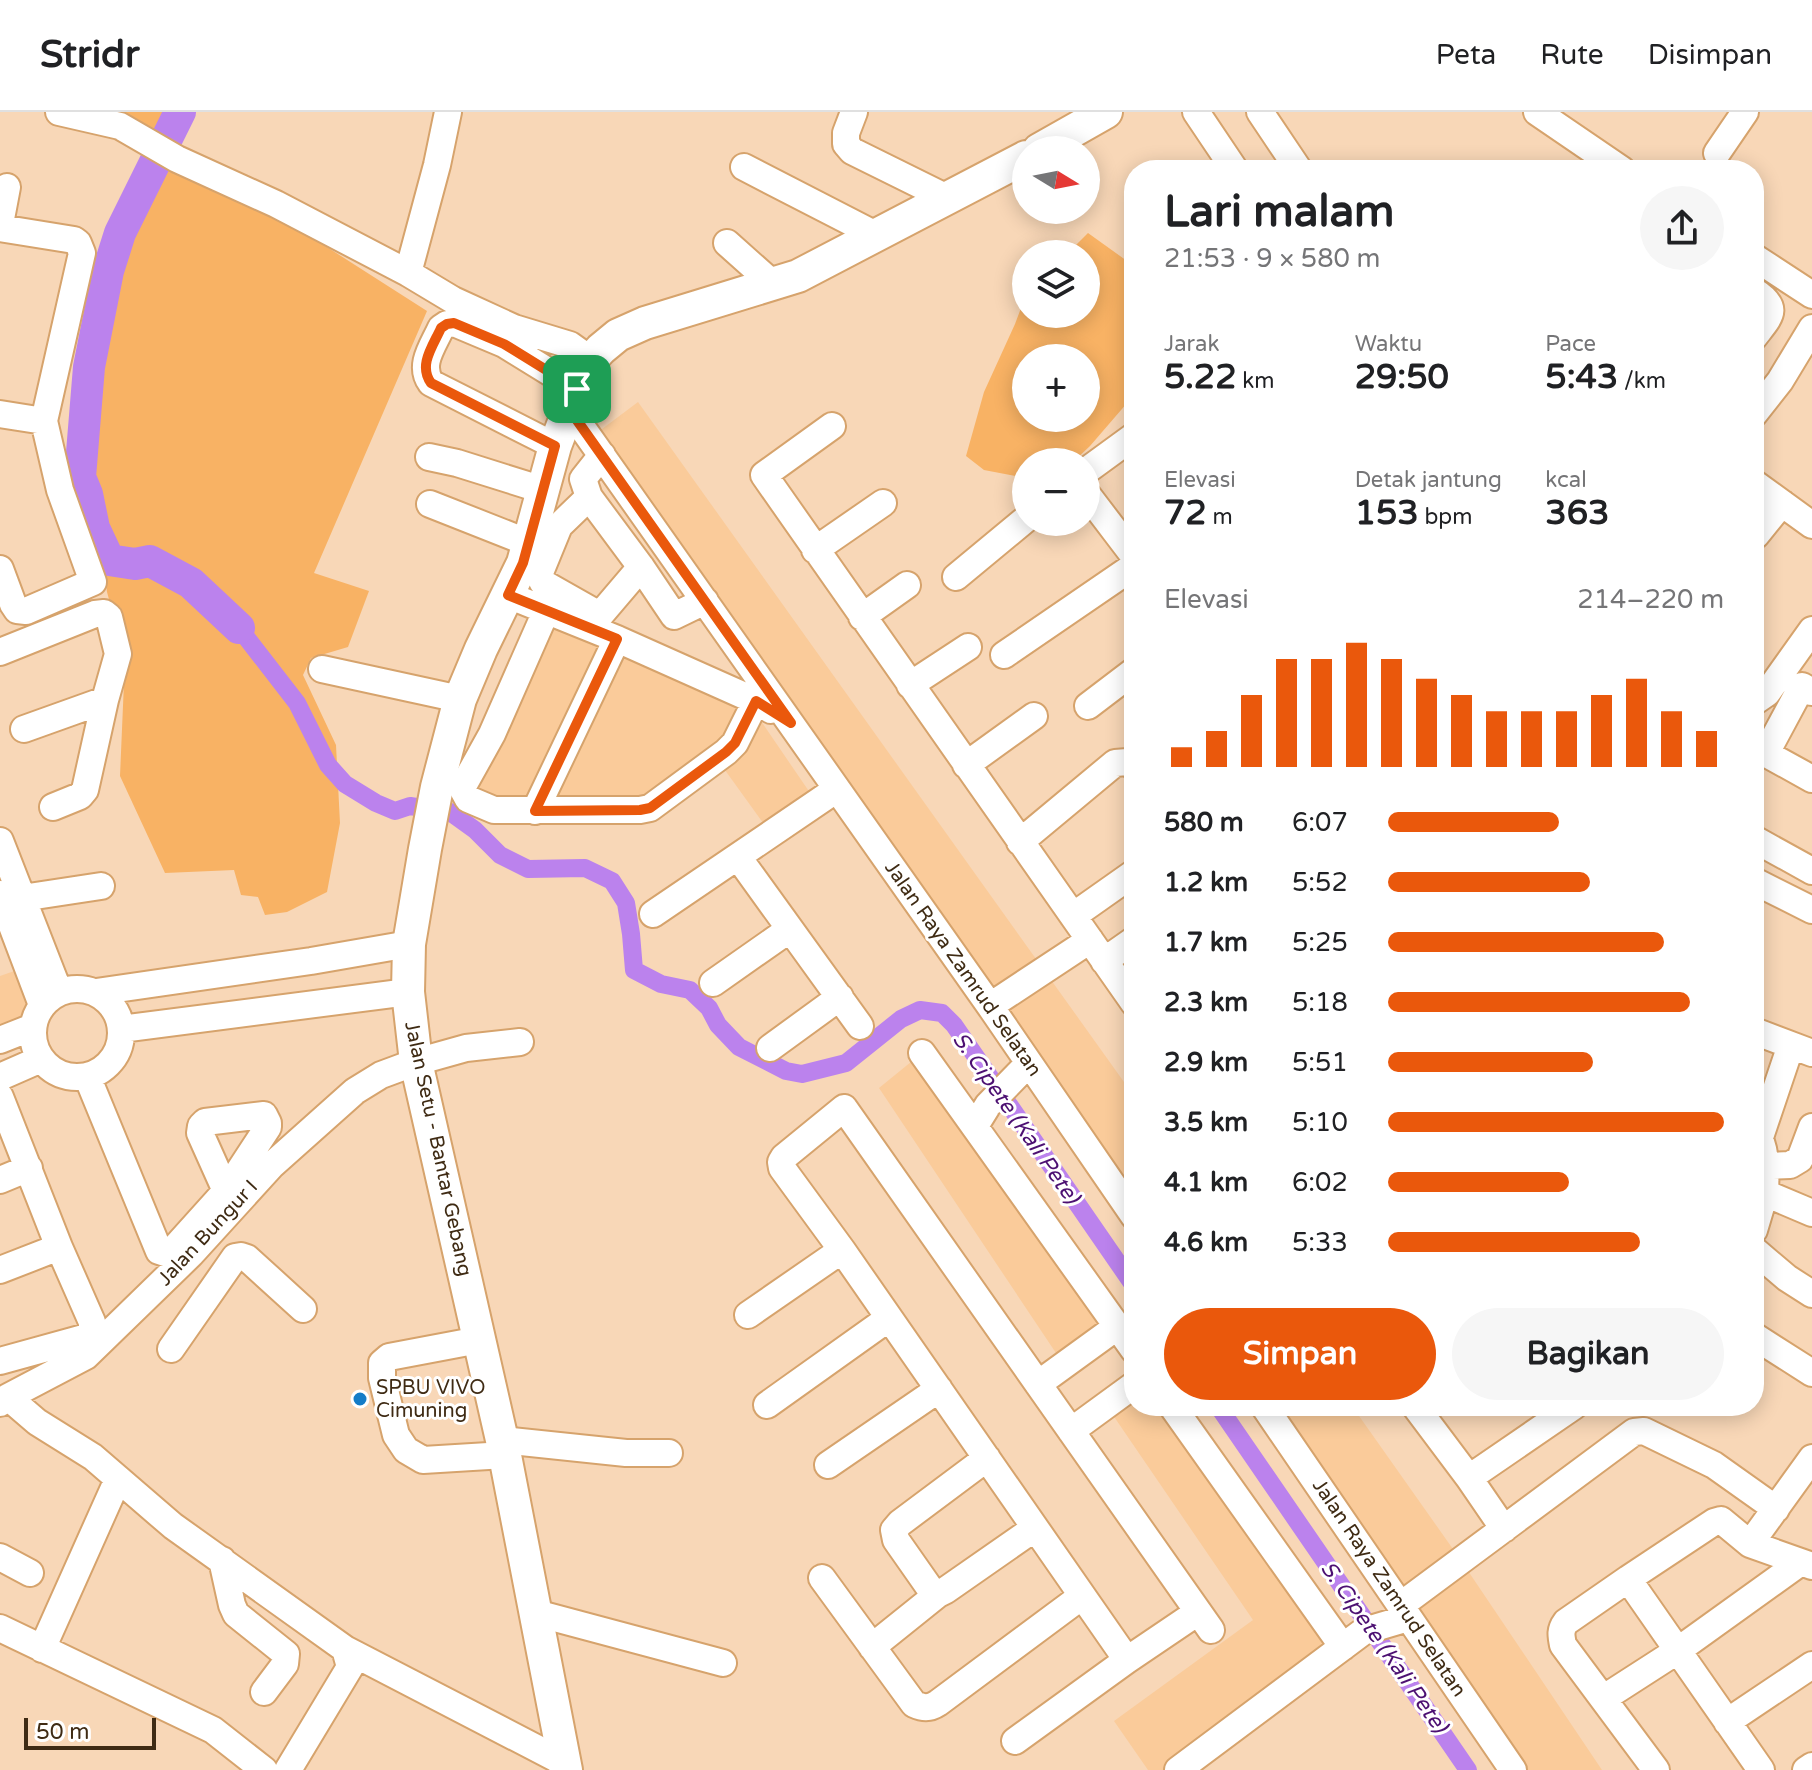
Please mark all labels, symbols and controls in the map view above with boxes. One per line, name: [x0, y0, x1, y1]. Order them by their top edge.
text: Stridr: [40, 32, 140, 78]
text: Peta: [1436, 38, 1496, 72]
text: Rute: [1540, 38, 1604, 72]
text: Disimpan: [1648, 38, 1772, 72]
north arrow: [1012, 136, 1100, 224]
map controls: [1012, 136, 1100, 536]
text: Lari malam: [1164, 186, 1395, 239]
button: share: [1640, 186, 1724, 270]
button: layers: [1012, 240, 1100, 328]
text: 21:53 · 9 × 580 m: [1164, 243, 1380, 274]
text: Jarak: [1164, 331, 1219, 357]
text: Waktu: [1355, 331, 1422, 357]
text: Pace: [1545, 331, 1596, 357]
button: +: [1012, 344, 1100, 432]
pin: [543, 355, 611, 423]
text: 5.22: [1164, 357, 1237, 398]
text: 29:50: [1355, 357, 1449, 398]
text: 5:43: [1545, 357, 1618, 398]
icon: arrive: [555, 367, 599, 411]
text: km: [1237, 368, 1274, 394]
text: /km: [1618, 368, 1666, 394]
button: −: [1012, 448, 1100, 536]
text: Elevasi: [1164, 467, 1236, 493]
text: Detak jantung: [1355, 467, 1502, 493]
text: kcal: [1545, 467, 1587, 493]
text: 72: [1164, 493, 1207, 534]
text: 153: [1355, 493, 1419, 534]
text: 363: [1545, 493, 1609, 534]
text: m: [1207, 504, 1233, 530]
text: bpm: [1419, 504, 1472, 530]
text: Elevasi: [1164, 584, 1249, 615]
text: 214–220 m: [1577, 584, 1724, 615]
text: 580 m: [1164, 807, 1244, 838]
text: 6:07: [1292, 807, 1348, 838]
street label: Jalan Raya Zamrud Selatan: [879, 857, 1047, 1081]
text: 1.2 km: [1164, 867, 1248, 898]
text: 5:52: [1292, 867, 1348, 898]
text: 1.7 km: [1164, 927, 1248, 958]
text: 5:25: [1292, 927, 1348, 958]
text: 2.3 km: [1164, 987, 1248, 1018]
text: 5:18: [1292, 987, 1348, 1018]
street label: Jalan Setu - Bantar Gebang: [399, 1019, 477, 1279]
water label: S. Cipete (Kali Pete): [947, 1027, 1086, 1211]
text: 2.9 km: [1164, 1047, 1248, 1078]
text: 5:51: [1292, 1047, 1348, 1078]
text: 3.5 km: [1164, 1107, 1248, 1138]
text: 5:10: [1292, 1107, 1348, 1138]
text: 4.1 km: [1164, 1167, 1248, 1198]
text: 6:02: [1292, 1167, 1348, 1198]
street label: Jalan Bungur I: [153, 1175, 263, 1291]
text: 4.6 km: [1164, 1227, 1248, 1258]
text: 5:33: [1292, 1227, 1348, 1258]
button: Simpan: [1164, 1308, 1436, 1400]
button: Bagikan: [1452, 1308, 1724, 1400]
place label: SPBU VIVO Cimuning: [376, 1376, 485, 1423]
marker: SPBU VIVO Cimuning: [351, 1390, 369, 1408]
street label: Jalan Raya Zamrud Selatan: [1307, 1475, 1471, 1701]
water label: S. Cipete (Kali Pete): [1315, 1556, 1454, 1740]
scale bar: [24, 1714, 156, 1750]
text: 50 m: [36, 1719, 90, 1745]

